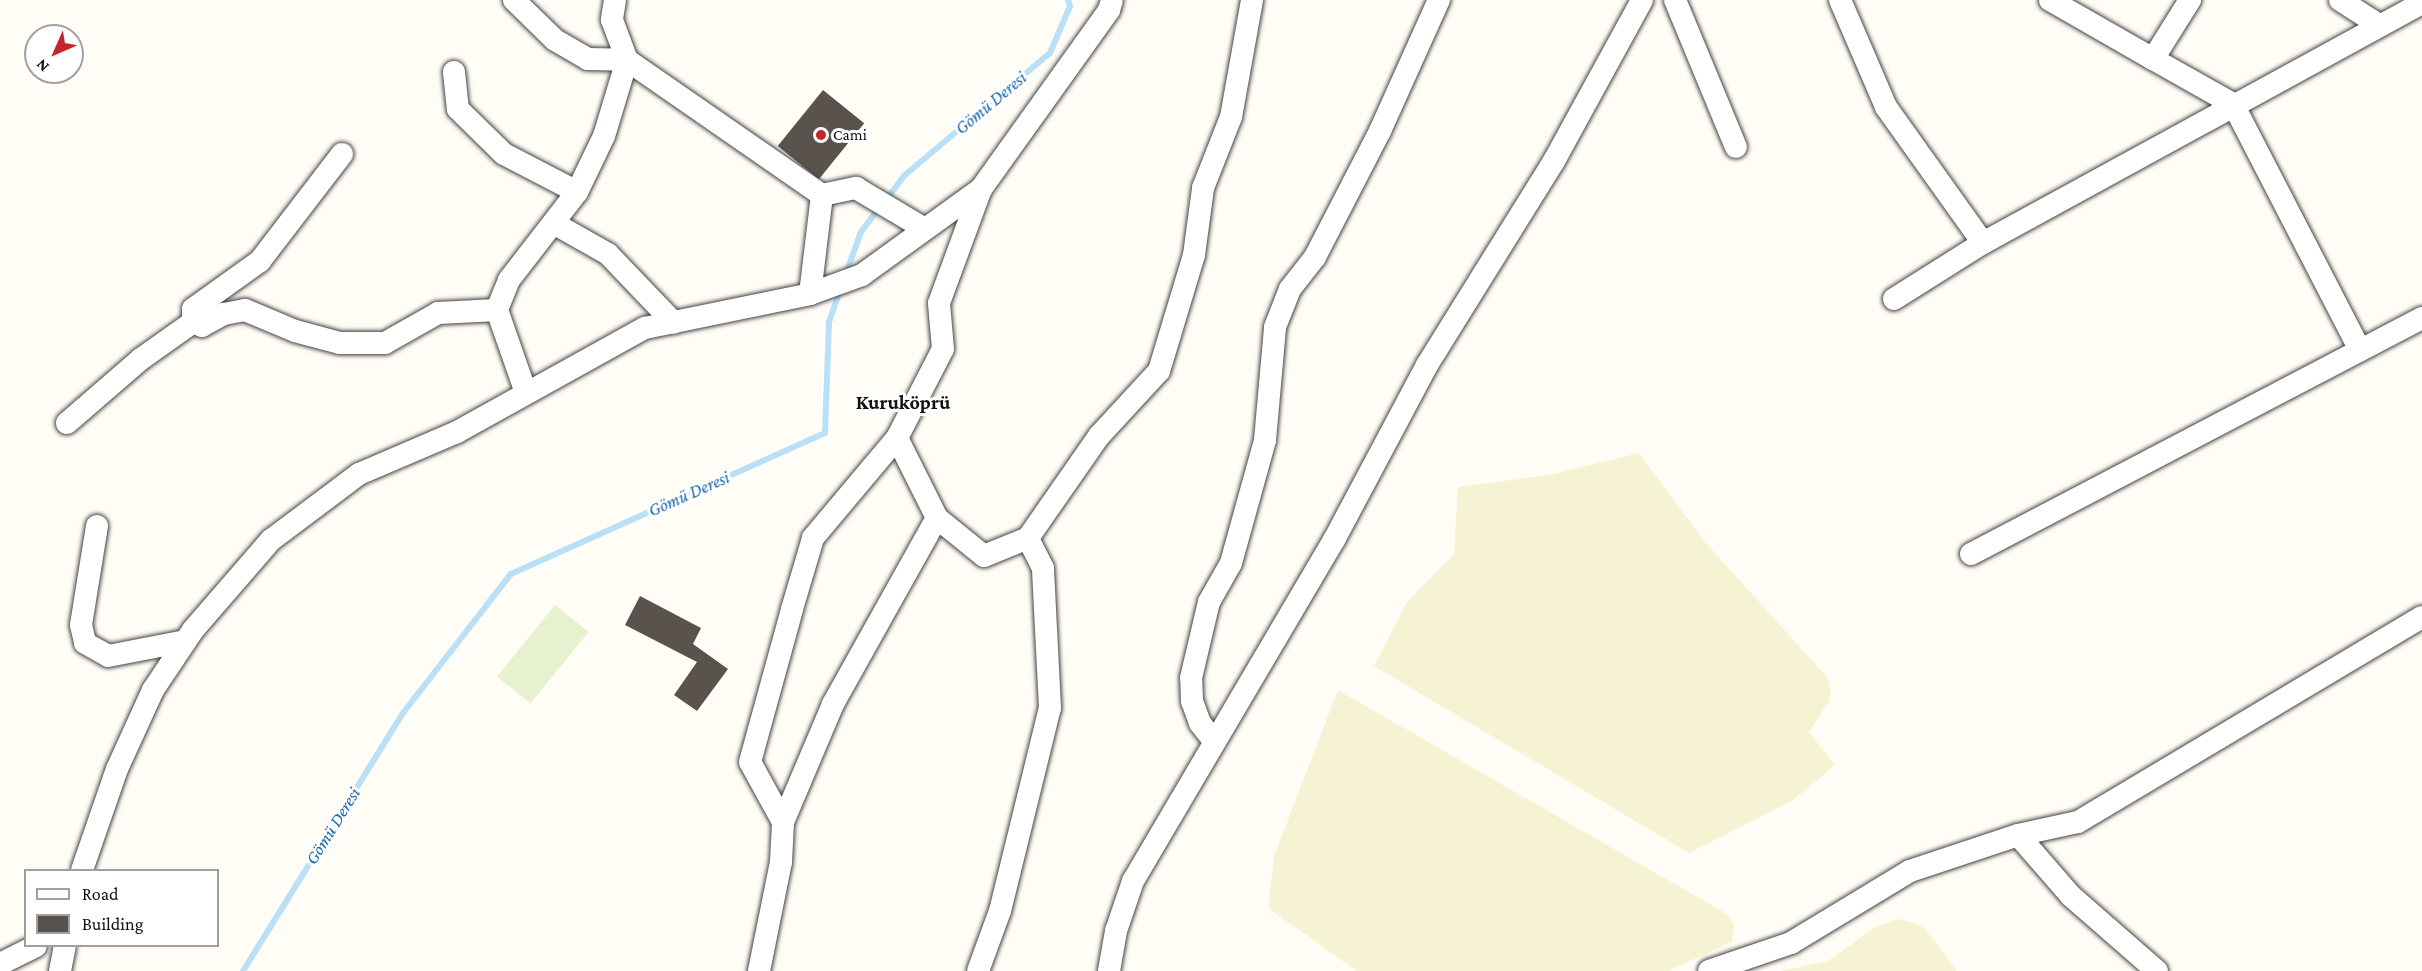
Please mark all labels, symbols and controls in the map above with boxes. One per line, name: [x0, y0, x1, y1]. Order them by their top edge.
north arrow: [24, 24, 84, 84]
text: N: [32, 56, 52, 76]
water label: Gömü Deresi: [951, 67, 1031, 139]
place label: Cami: [833, 125, 867, 145]
marker: Cami: [814, 128, 828, 142]
district label: Kuruköprü: [856, 390, 950, 414]
water label: Gömü Deresi: [645, 467, 733, 521]
water label: Gömü Deresi: [301, 784, 365, 868]
legend: [24, 869, 219, 947]
text: Road: [82, 884, 119, 904]
text: Building: [82, 914, 143, 934]

